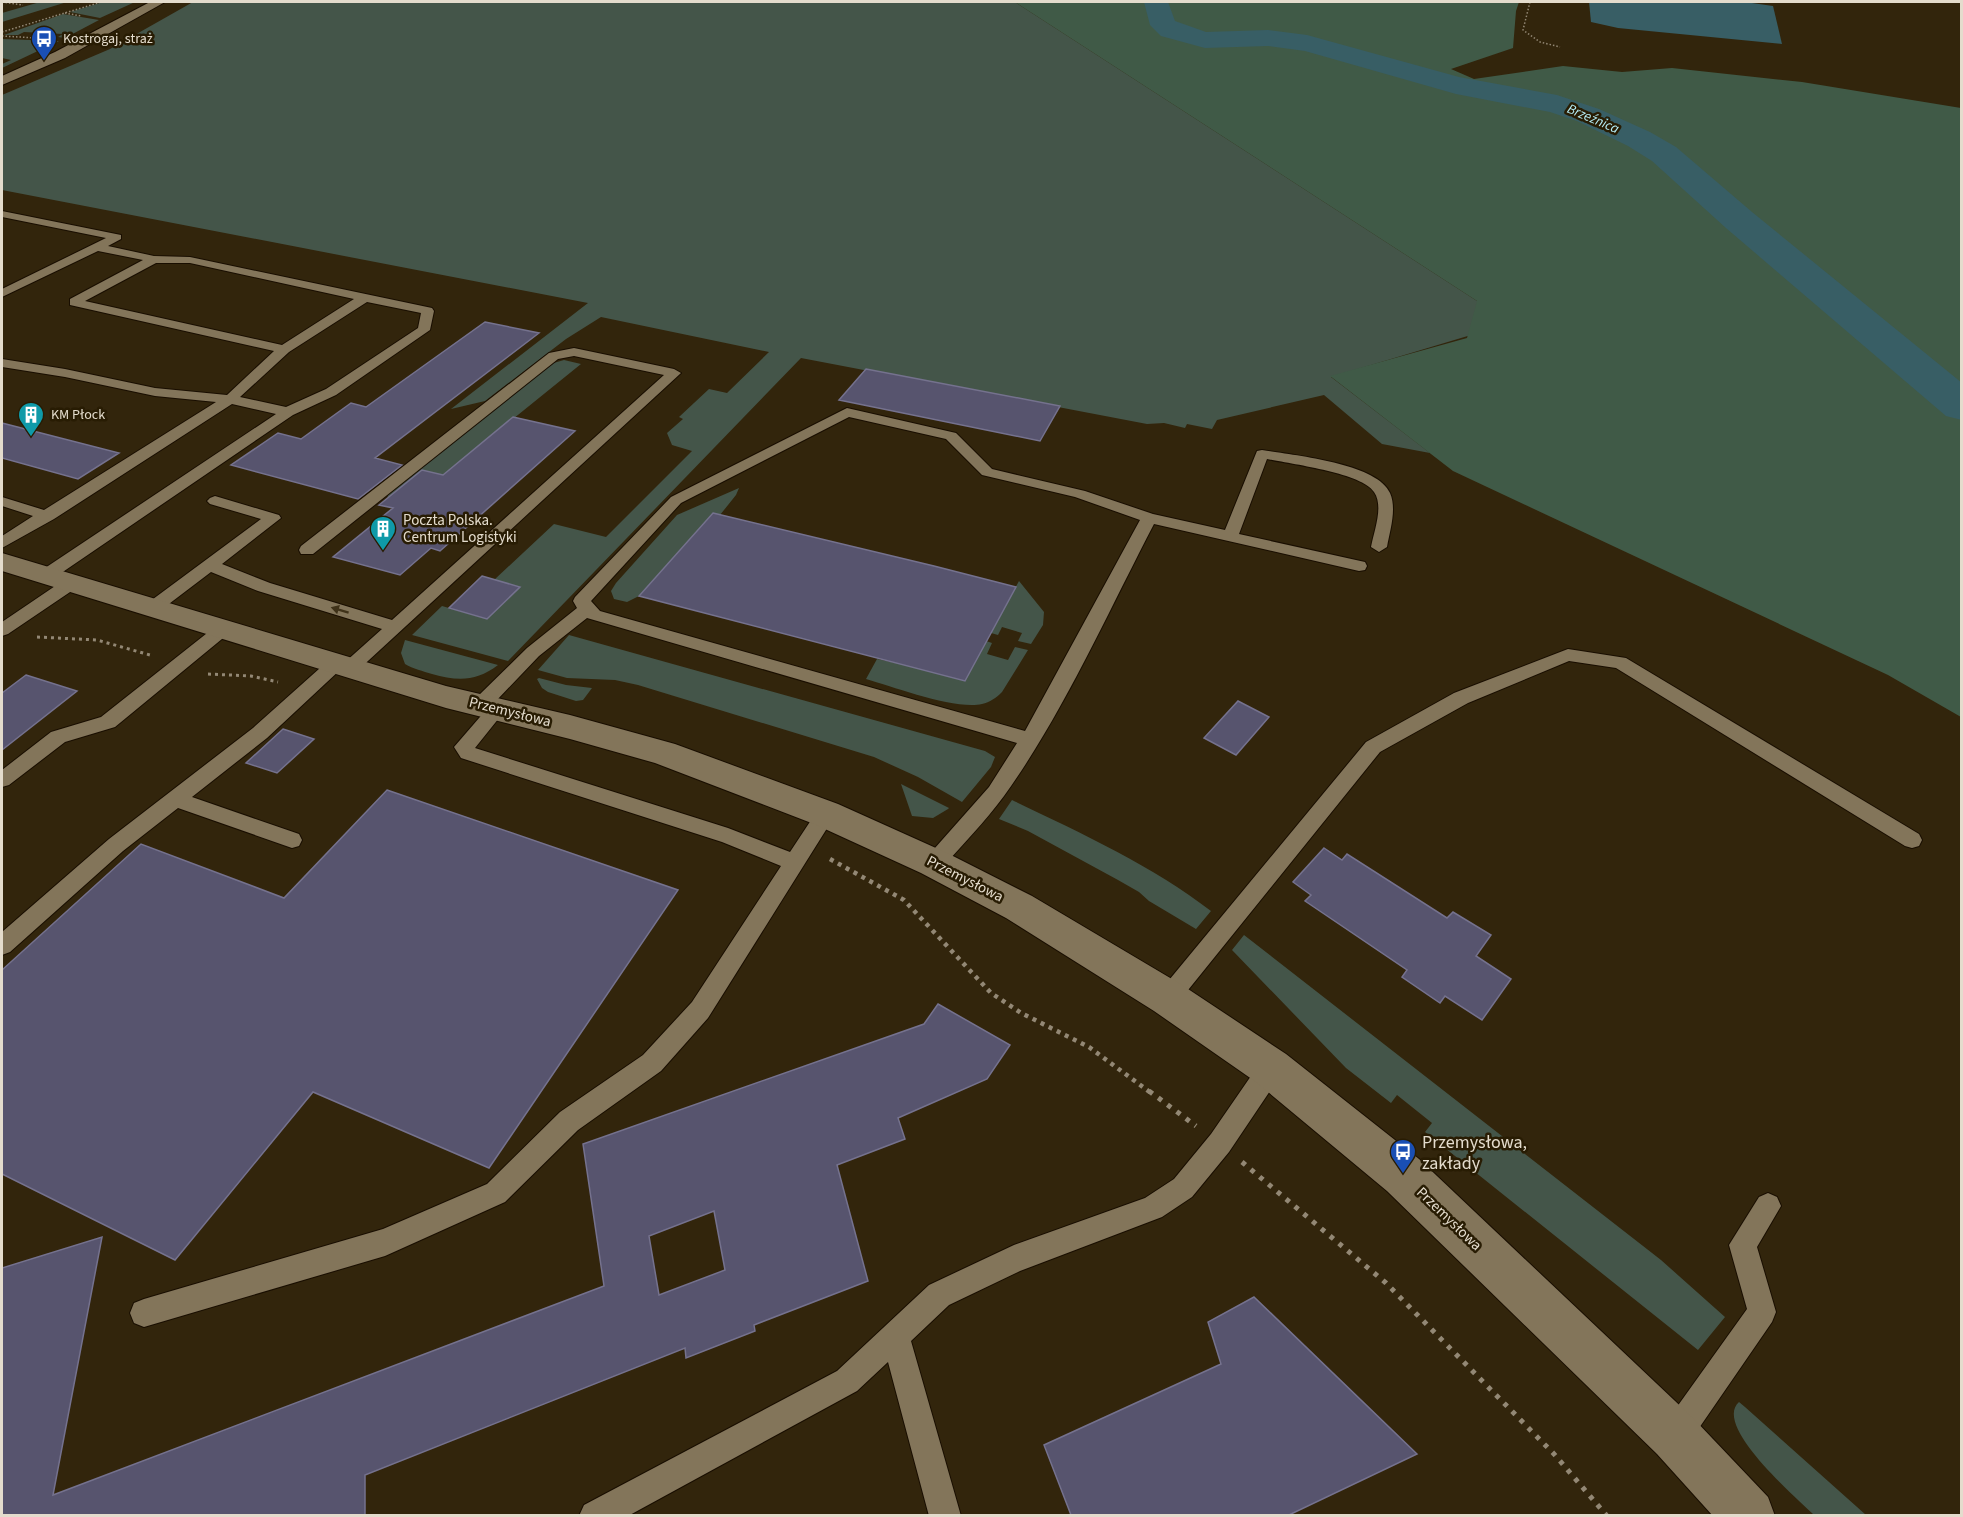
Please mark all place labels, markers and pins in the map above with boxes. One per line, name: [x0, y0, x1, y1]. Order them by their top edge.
bus stop icon: Kostrogaj, straż: [29, 24, 59, 62]
place label: Kostrogaj, straż: [63, 29, 153, 49]
building icon: KM Płock: [16, 400, 46, 438]
place label: KM Płock: [51, 405, 105, 425]
place label: Poczta Polska. Centrum Logistyki: [403, 510, 517, 548]
building icon: Poczta Polska. Centrum Logistyki: [368, 514, 398, 552]
place label: Przemysłowa, zakłady: [1422, 1130, 1527, 1176]
bus stop icon: Przemysłowa, zakłady: [1388, 1137, 1418, 1175]

